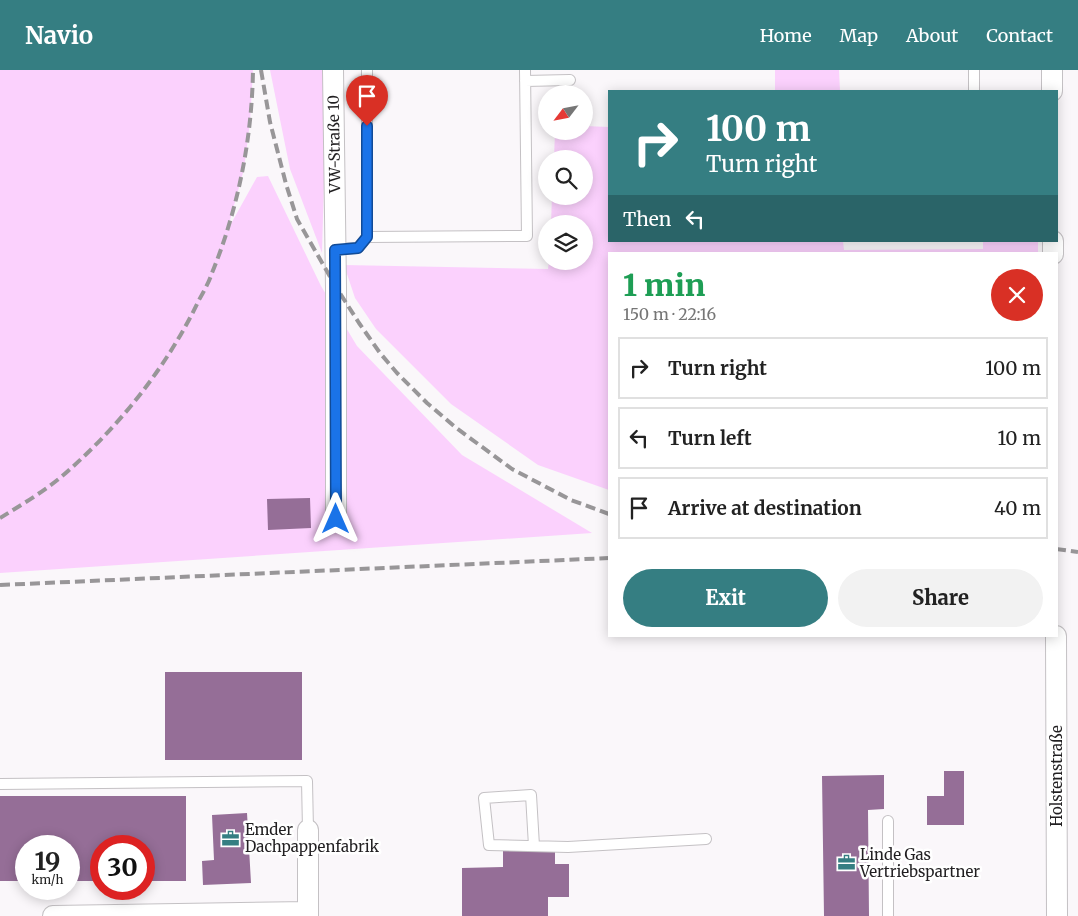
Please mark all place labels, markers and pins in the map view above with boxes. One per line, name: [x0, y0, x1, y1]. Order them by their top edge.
pin: [346, 75, 388, 126]
place label: Emder Dachpappenfabrik: [245, 820, 379, 856]
office icon: Emder Dachpappenfabrik: [221, 828, 241, 848]
place label: Linde Gas Vertriebspartner: [859, 845, 980, 881]
office icon: Linde Gas Vertriebspartner: [836, 853, 856, 873]

